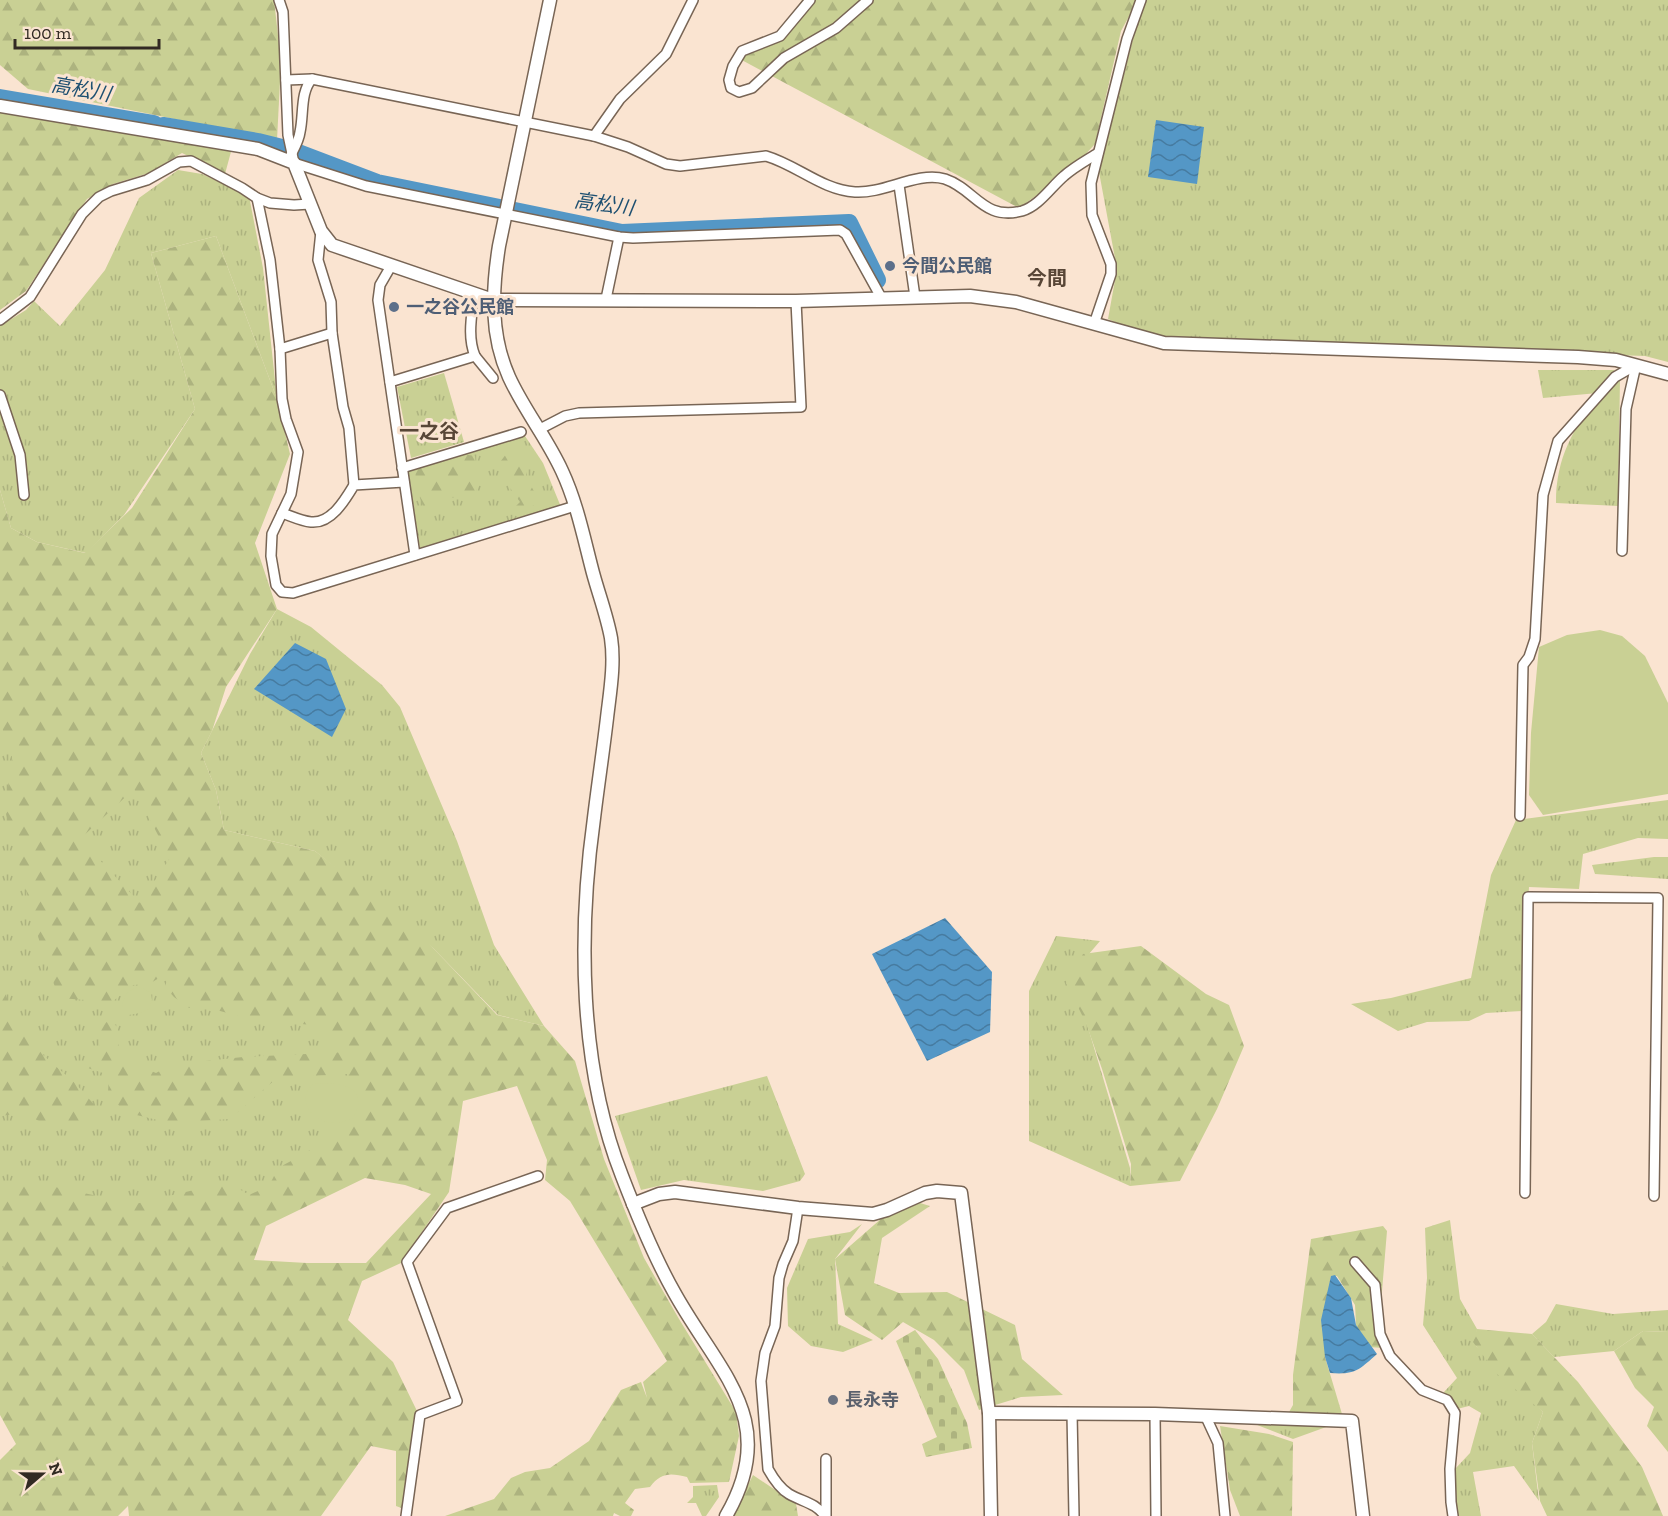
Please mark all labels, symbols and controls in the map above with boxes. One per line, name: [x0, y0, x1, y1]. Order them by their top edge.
scale bar: [15, 12, 159, 50]
text: 100 m: [24, 22, 72, 44]
water label: 高松川: [49, 72, 115, 106]
water label: 高松川: [573, 188, 637, 220]
place label: 今間公民館: [902, 255, 992, 277]
marker: 今間公民館: [883, 259, 897, 273]
district label: 今間: [1027, 266, 1067, 290]
place label: 一之谷公民館: [406, 296, 514, 318]
marker: 一之谷公民館: [387, 300, 401, 314]
district label: 一之谷: [399, 419, 459, 443]
place label: 長永寺: [845, 1389, 899, 1411]
marker: 長永寺: [826, 1393, 840, 1407]
north arrow: [12, 1444, 72, 1504]
text: N: [45, 1460, 67, 1478]

